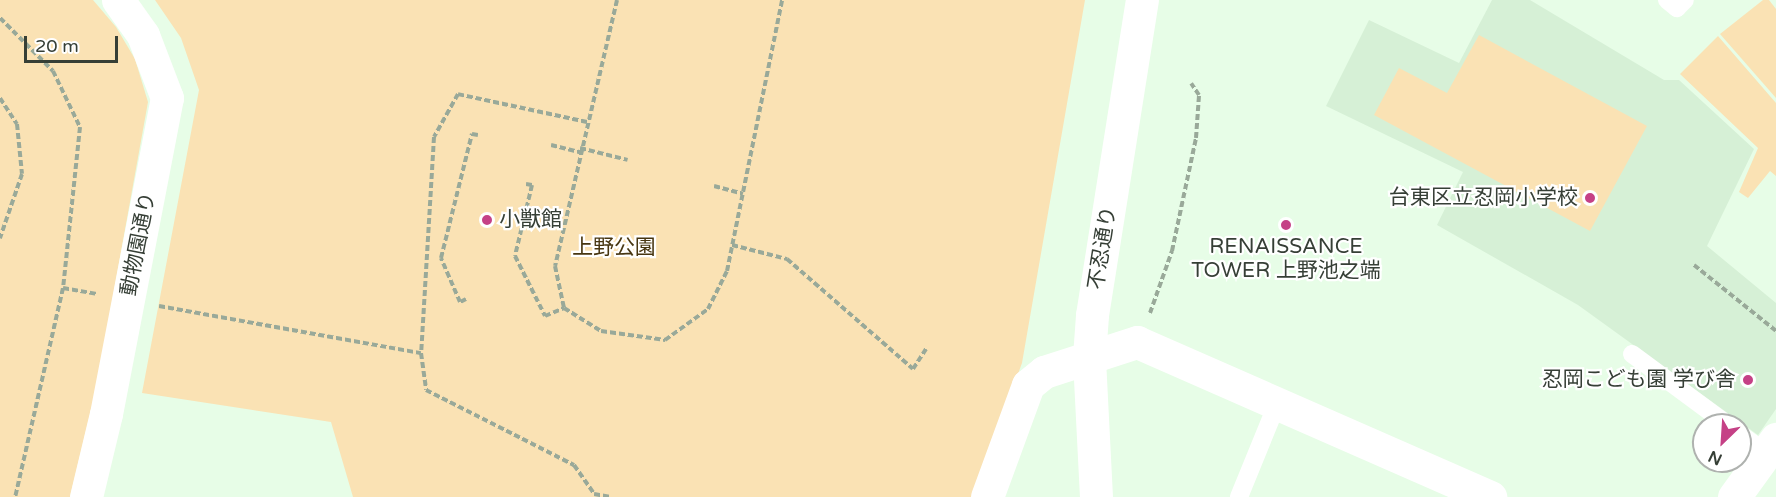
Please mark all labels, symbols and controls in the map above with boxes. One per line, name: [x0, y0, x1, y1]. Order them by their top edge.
scale bar: [27, 24, 122, 62]
text: 20 m: [35, 35, 79, 57]
place label: 台東区立忍岡小学校: [1389, 185, 1578, 211]
street label: 動物園通り: [117, 190, 161, 298]
marker: 台東区立忍岡小学校: [1583, 191, 1597, 205]
street label: 不忍通り: [1084, 205, 1122, 291]
place label: 小獣館: [499, 207, 562, 233]
marker: 小獣館: [480, 213, 494, 227]
marker: RENAISSANCE TOWER 上野池之端: [1279, 218, 1293, 232]
place label: RENAISSANCE TOWER 上野池之端: [1191, 234, 1381, 284]
park label: 上野公園: [572, 235, 656, 261]
place label: 忍岡こども園 学び舎: [1542, 367, 1736, 393]
marker: 忍岡こども園 学び舎: [1741, 373, 1755, 387]
north arrow: [1692, 413, 1752, 473]
text: N: [1705, 446, 1725, 469]

